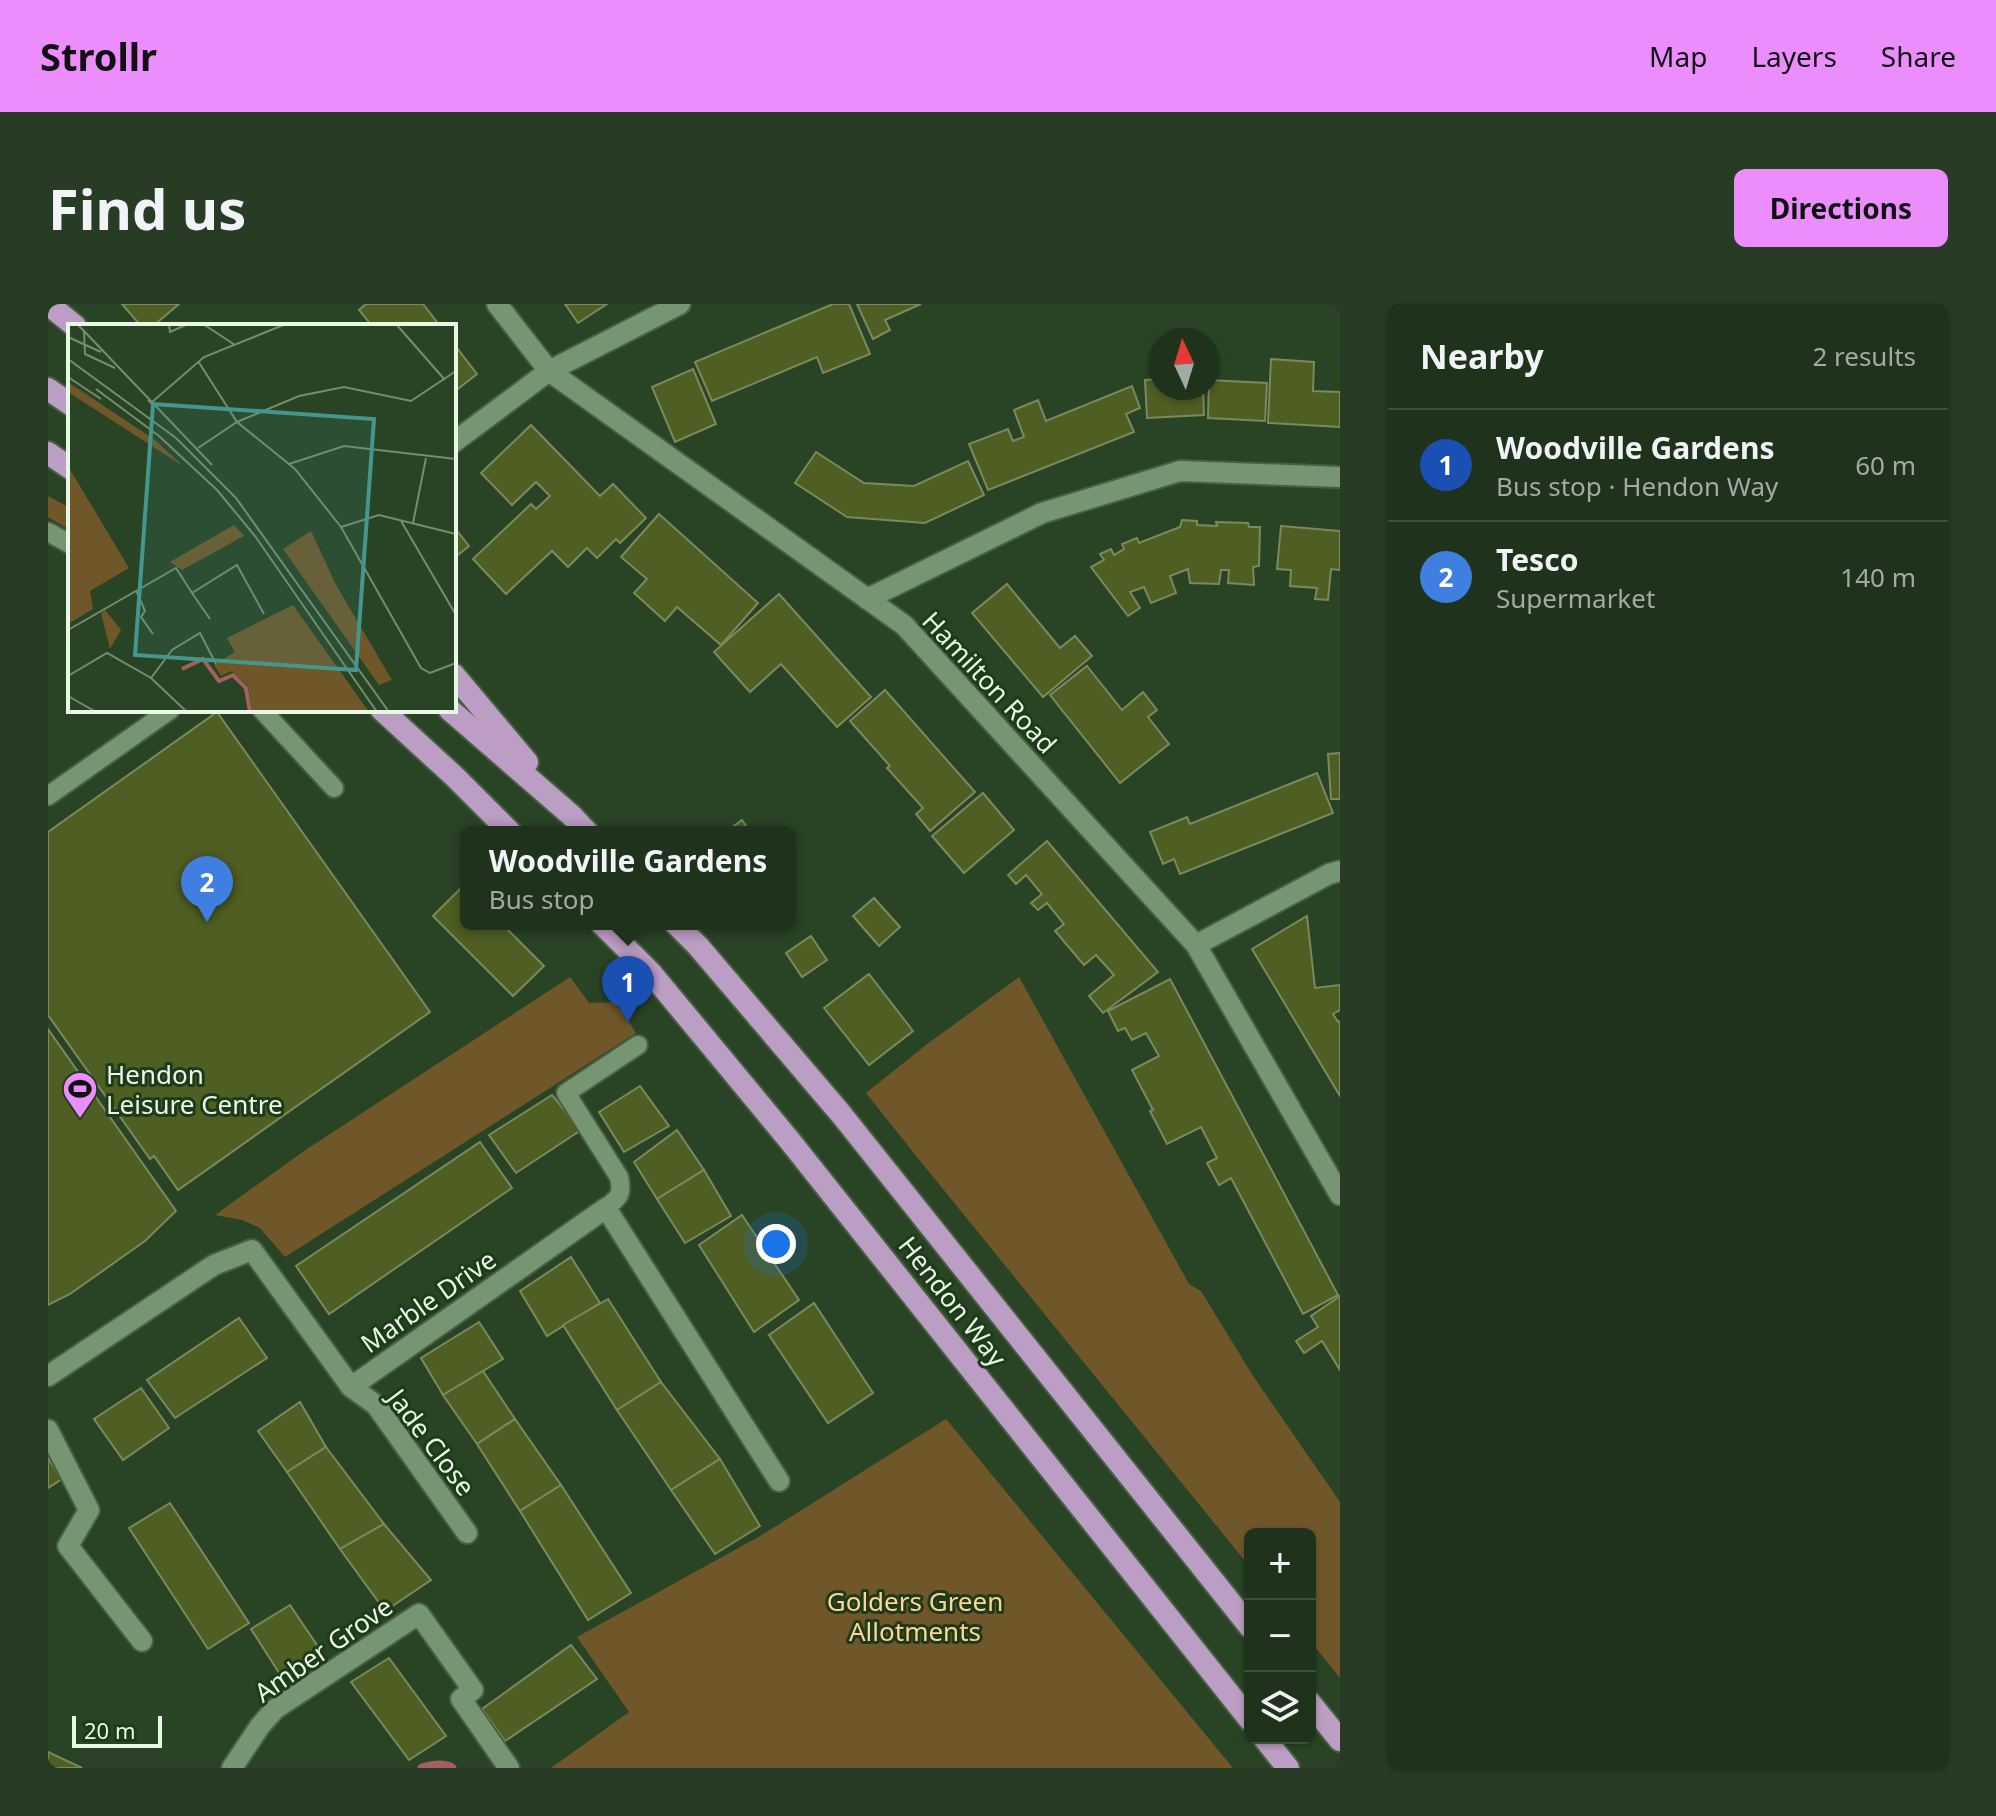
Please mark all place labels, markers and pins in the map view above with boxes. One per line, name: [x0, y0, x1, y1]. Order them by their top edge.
pin: 2: [181, 856, 233, 922]
pin: 1: [602, 956, 654, 1022]
place label: Hendon Leisure Centre: [106, 1056, 283, 1122]
sports icon: Hendon Leisure Centre: [61, 1070, 99, 1120]

